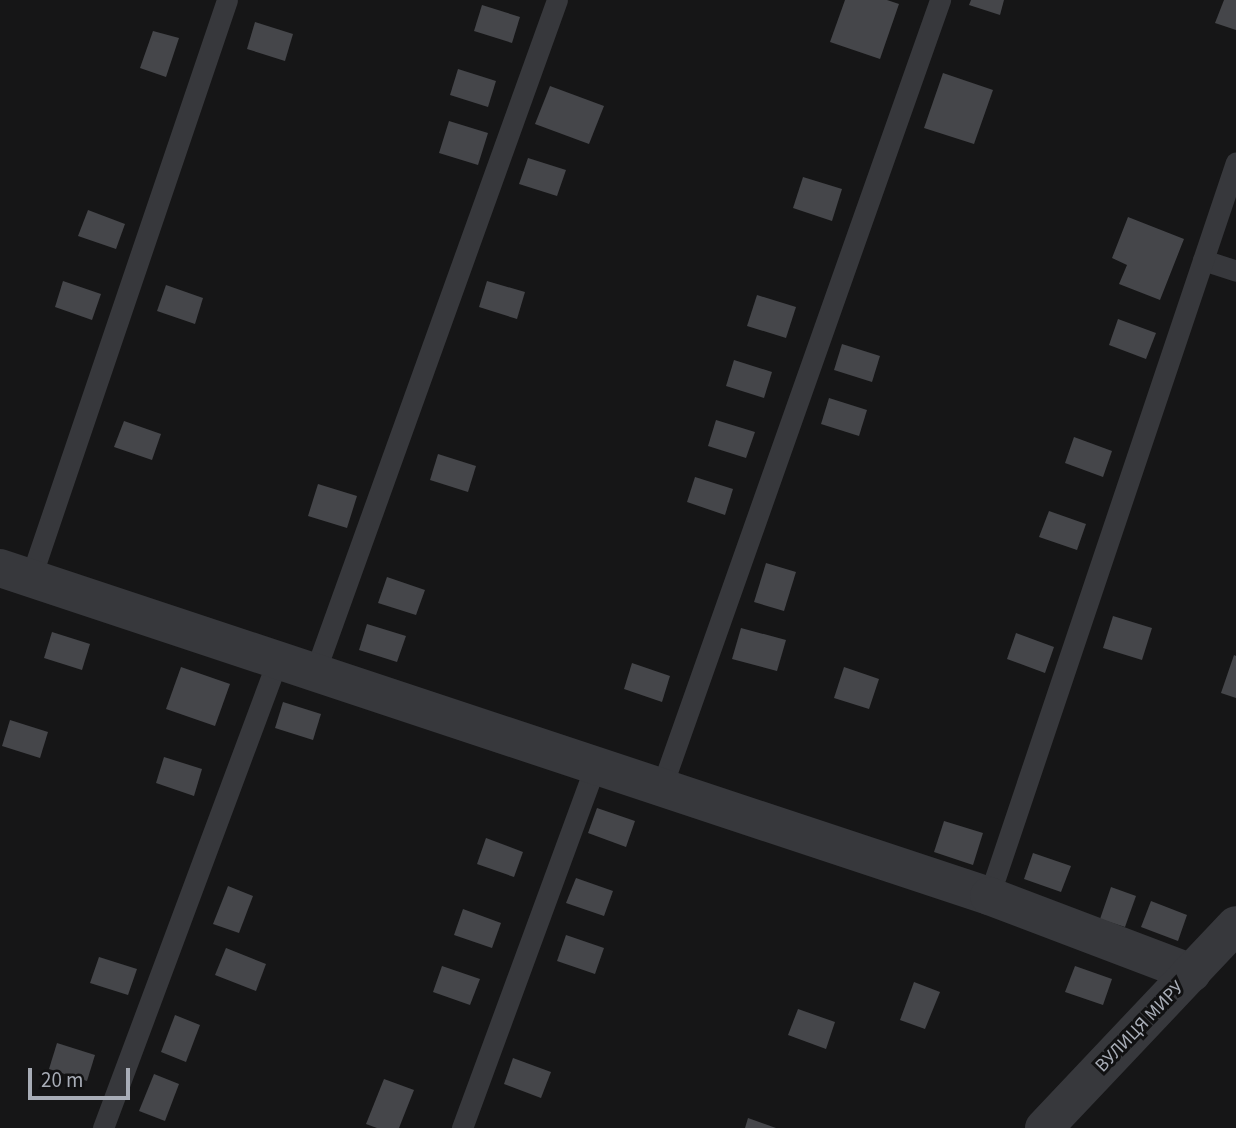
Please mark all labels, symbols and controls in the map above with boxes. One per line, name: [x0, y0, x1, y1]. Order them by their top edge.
street label: ВУЛИЦЯ МИРУ: [1091, 977, 1189, 1077]
scale bar: [32, 1054, 133, 1098]
text: 20 m: [41, 1065, 83, 1095]

